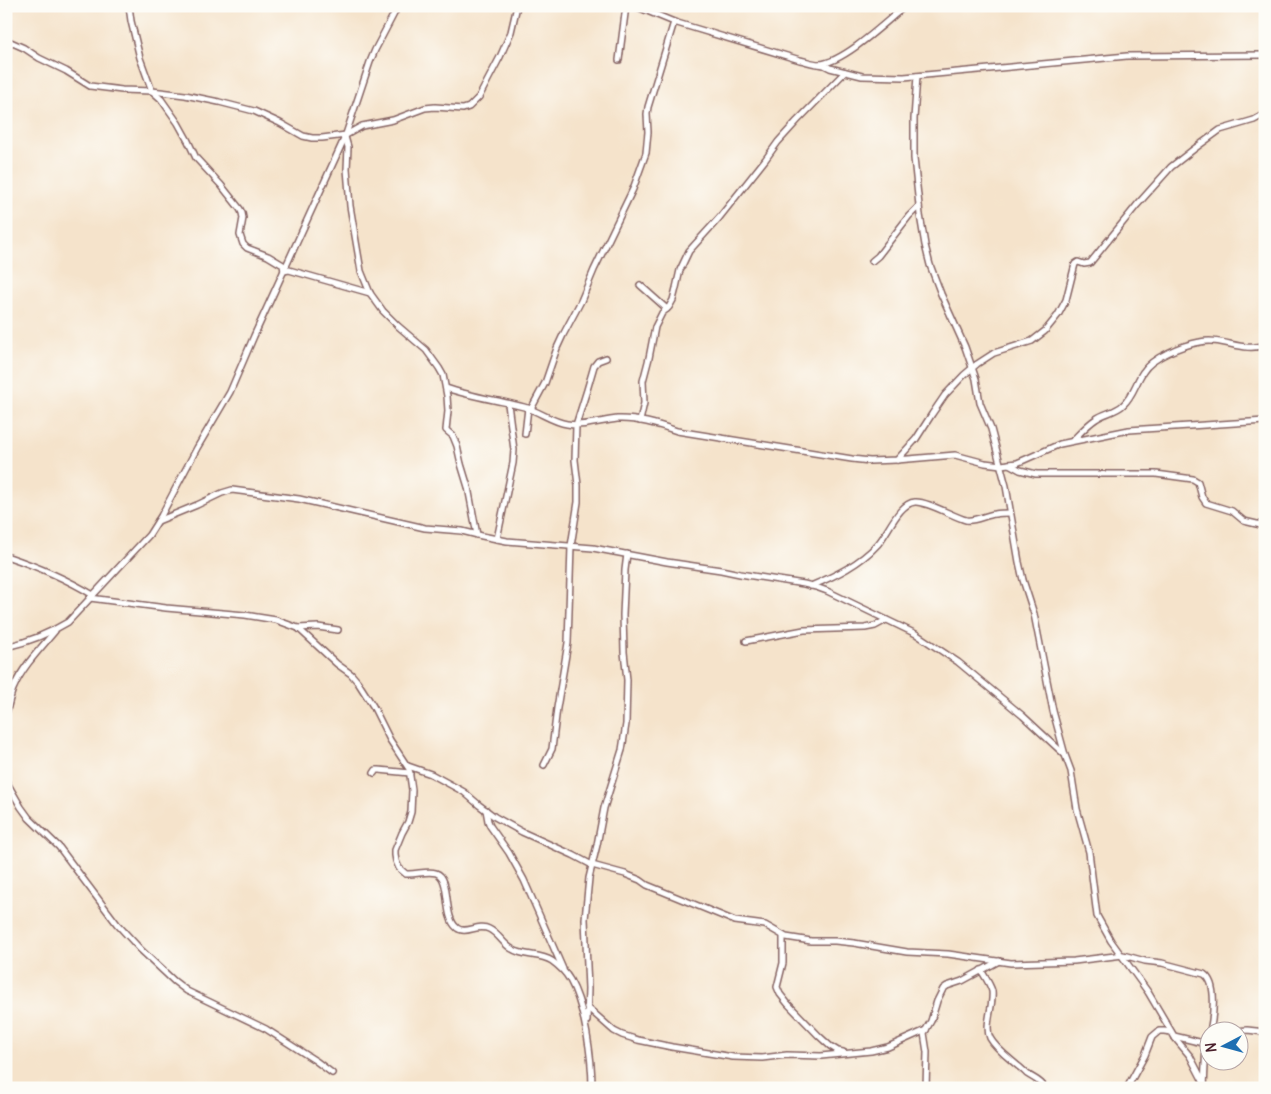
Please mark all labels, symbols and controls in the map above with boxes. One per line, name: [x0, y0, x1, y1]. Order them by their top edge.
north arrow: [1198, 1022, 1248, 1072]
text: N: [1202, 1042, 1221, 1053]

